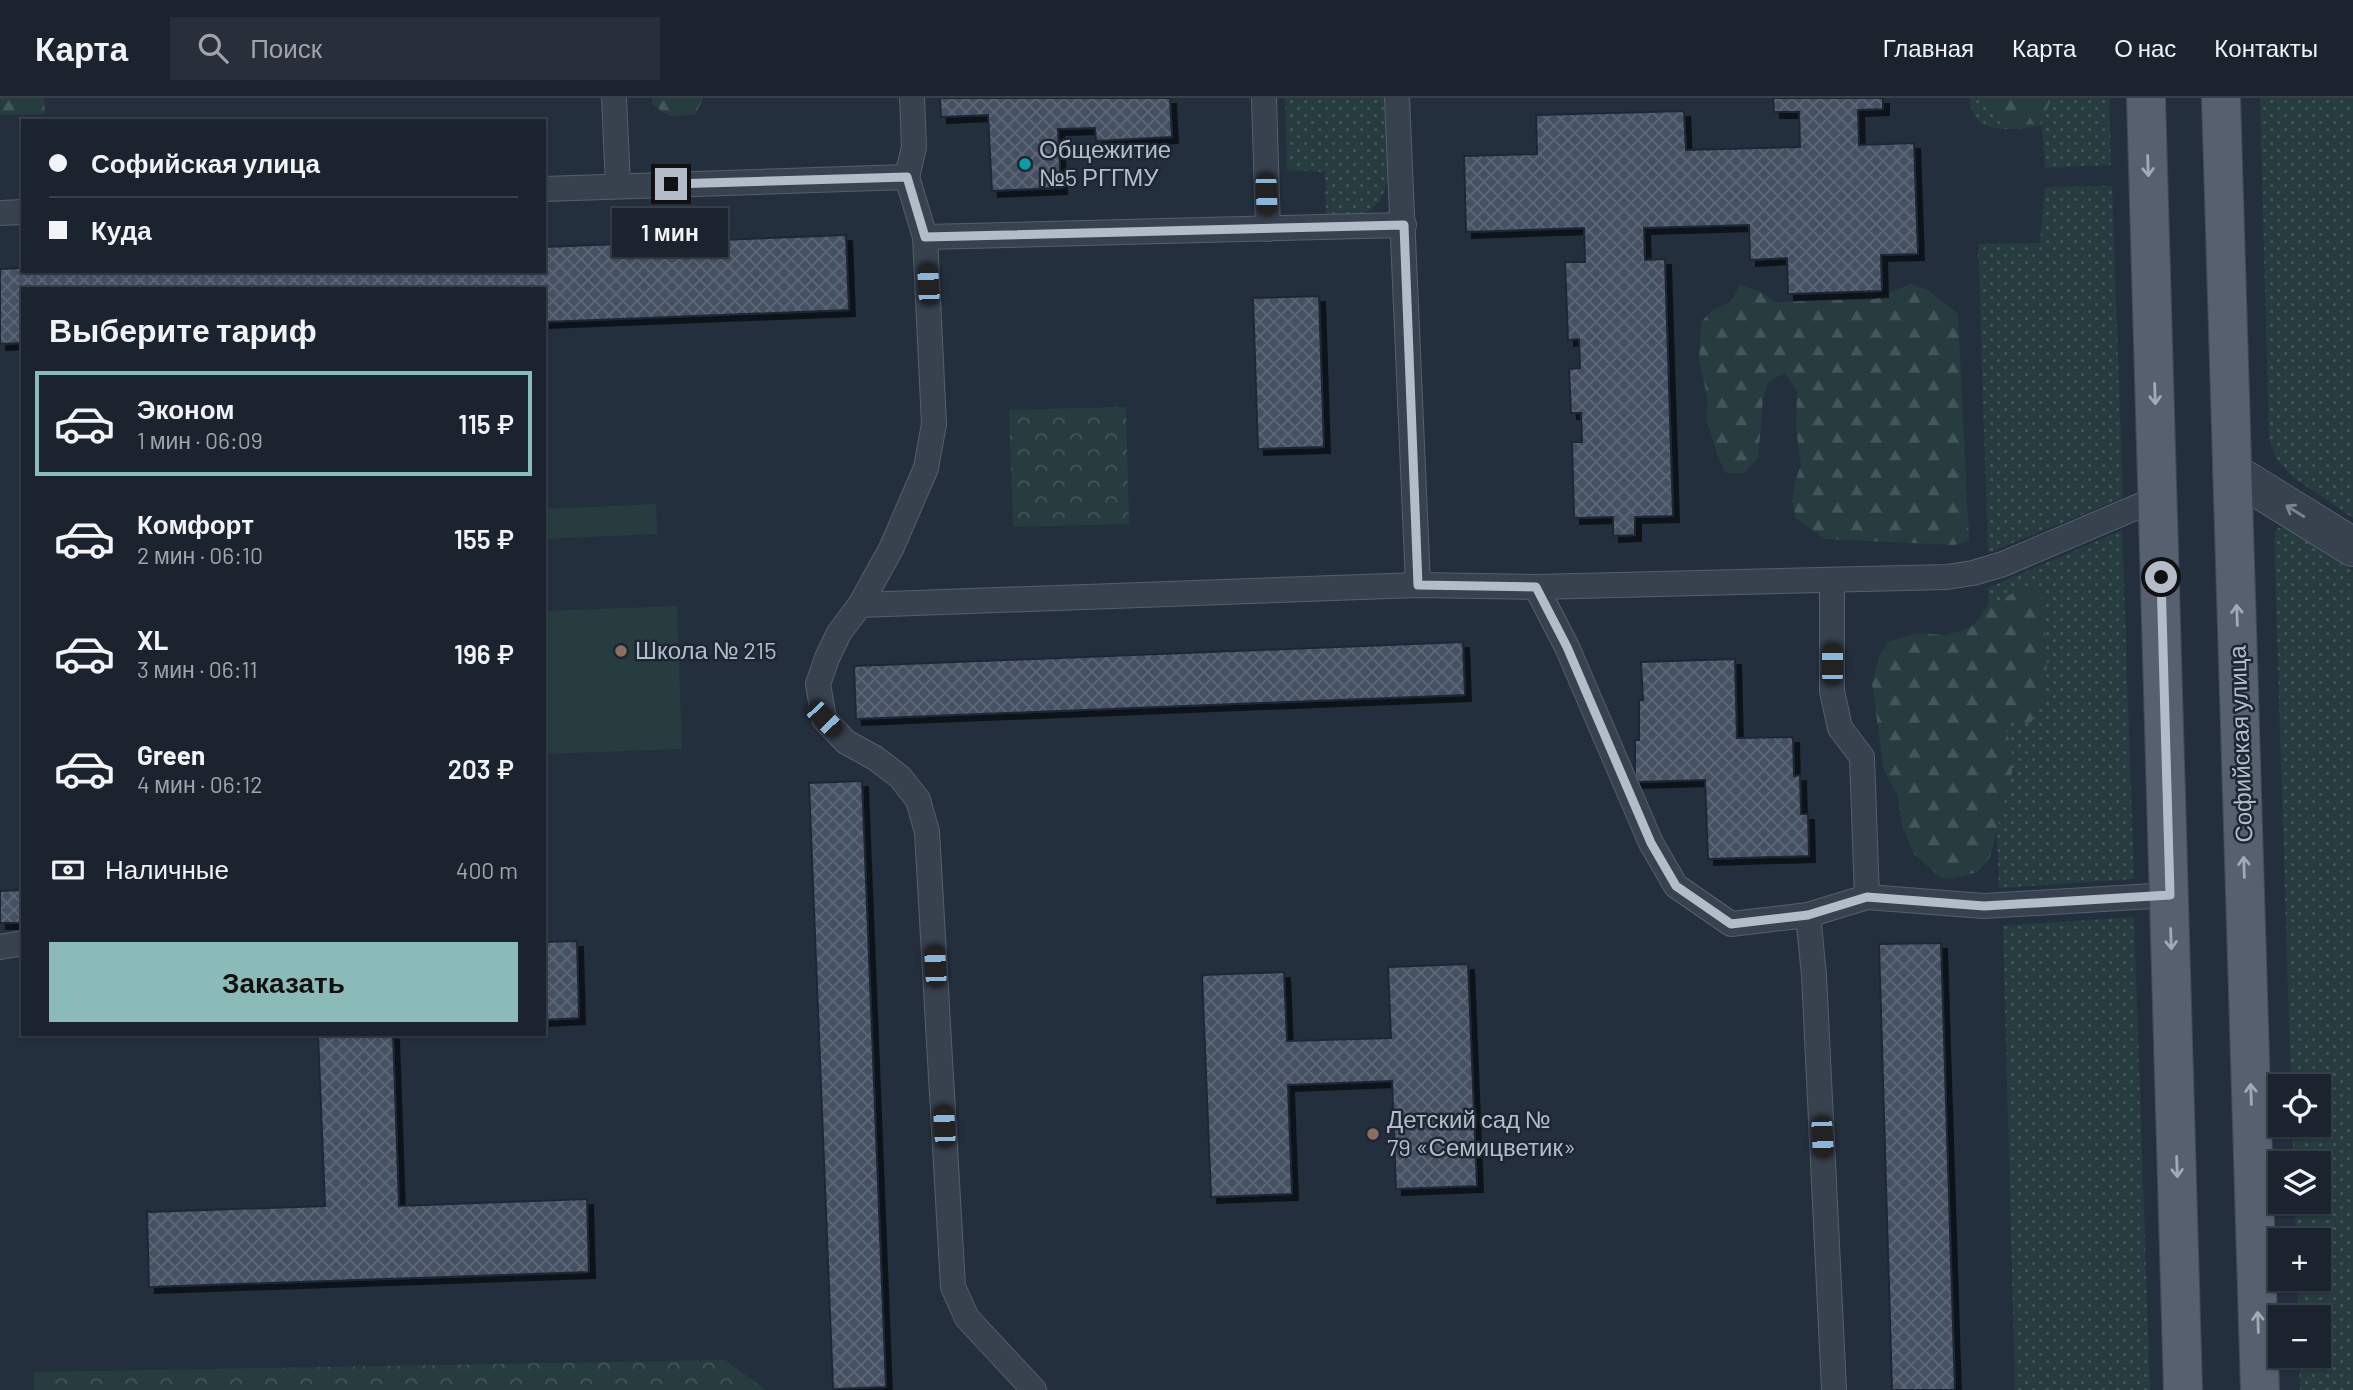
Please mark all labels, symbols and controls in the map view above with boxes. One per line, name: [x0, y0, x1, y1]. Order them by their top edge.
search box: [170, 17, 660, 80]
text: Карта: [35, 28, 128, 68]
icon: search: [194, 29, 232, 67]
text: Поиск: [250, 32, 322, 63]
text: Главная: [1883, 33, 1974, 62]
text: Карта: [2012, 33, 2076, 62]
text: О нас: [2114, 33, 2176, 62]
text: Контакты: [2214, 33, 2318, 62]
place label: Общежитие №5 РГГМУ: [1039, 134, 1171, 191]
text: Софийская улица: [91, 147, 320, 178]
one-way arrow: [2142, 154, 2155, 177]
marker: Общежитие №5 РГГМУ: [1017, 156, 1033, 172]
route end: [655, 168, 687, 200]
car: [1255, 173, 1278, 215]
callout: 1 мин: [613, 208, 729, 258]
text: Куда: [91, 214, 152, 245]
text: 1 мин: [641, 218, 699, 246]
car: [917, 262, 940, 306]
text: Выберите тариф: [49, 310, 317, 348]
one-way arrow: [2149, 382, 2162, 405]
icon: car: [53, 392, 116, 455]
text: Эконом: [137, 393, 235, 424]
text: 115 ₽: [458, 408, 514, 439]
text: 1 мин · 06:09: [137, 426, 263, 454]
one-way arrow: [2286, 503, 2305, 518]
icon: car: [53, 507, 116, 570]
text: Комфорт: [137, 508, 254, 539]
text: 155 ₽: [454, 523, 514, 554]
text: 2 мин · 06:10: [137, 541, 263, 569]
route start: [2145, 561, 2177, 593]
one-way arrow: [2230, 604, 2243, 627]
icon: car: [53, 622, 116, 685]
text: XL: [137, 624, 168, 655]
place label: Школа № 215: [635, 635, 777, 664]
text: 196 ₽: [454, 638, 514, 669]
marker: Школа № 215: [613, 643, 629, 659]
car: [1822, 643, 1843, 685]
street label: Софийская улица: [2222, 644, 2257, 843]
text: 3 мин · 06:11: [137, 655, 258, 683]
car: [802, 697, 847, 741]
icon: car: [53, 737, 116, 800]
text: Green: [137, 739, 205, 770]
text: 203 ₽: [448, 753, 514, 784]
text: 4 мин · 06:12: [137, 770, 263, 798]
icon: cash: [49, 851, 87, 889]
text: Наличные: [105, 853, 229, 884]
text: 400 m: [456, 856, 518, 884]
one-way arrow: [2238, 856, 2251, 879]
one-way arrow: [2164, 928, 2178, 951]
button: Заказать: [49, 942, 518, 1022]
car: [924, 944, 947, 988]
map controls: [2268, 1074, 2331, 1368]
button: locate: [2268, 1074, 2331, 1137]
one-way arrow: [2245, 1083, 2258, 1106]
car: [933, 1104, 956, 1148]
place label: Детский сад № 79 «Семицветик»: [1387, 1104, 1576, 1161]
car: [1811, 1115, 1834, 1159]
marker: Детский сад № 79 «Семицветик»: [1365, 1126, 1381, 1142]
button: layers: [2268, 1151, 2331, 1214]
one-way arrow: [2171, 1155, 2184, 1178]
button: +: [2268, 1228, 2331, 1291]
button: −: [2268, 1305, 2331, 1368]
one-way arrow: [2252, 1311, 2265, 1334]

